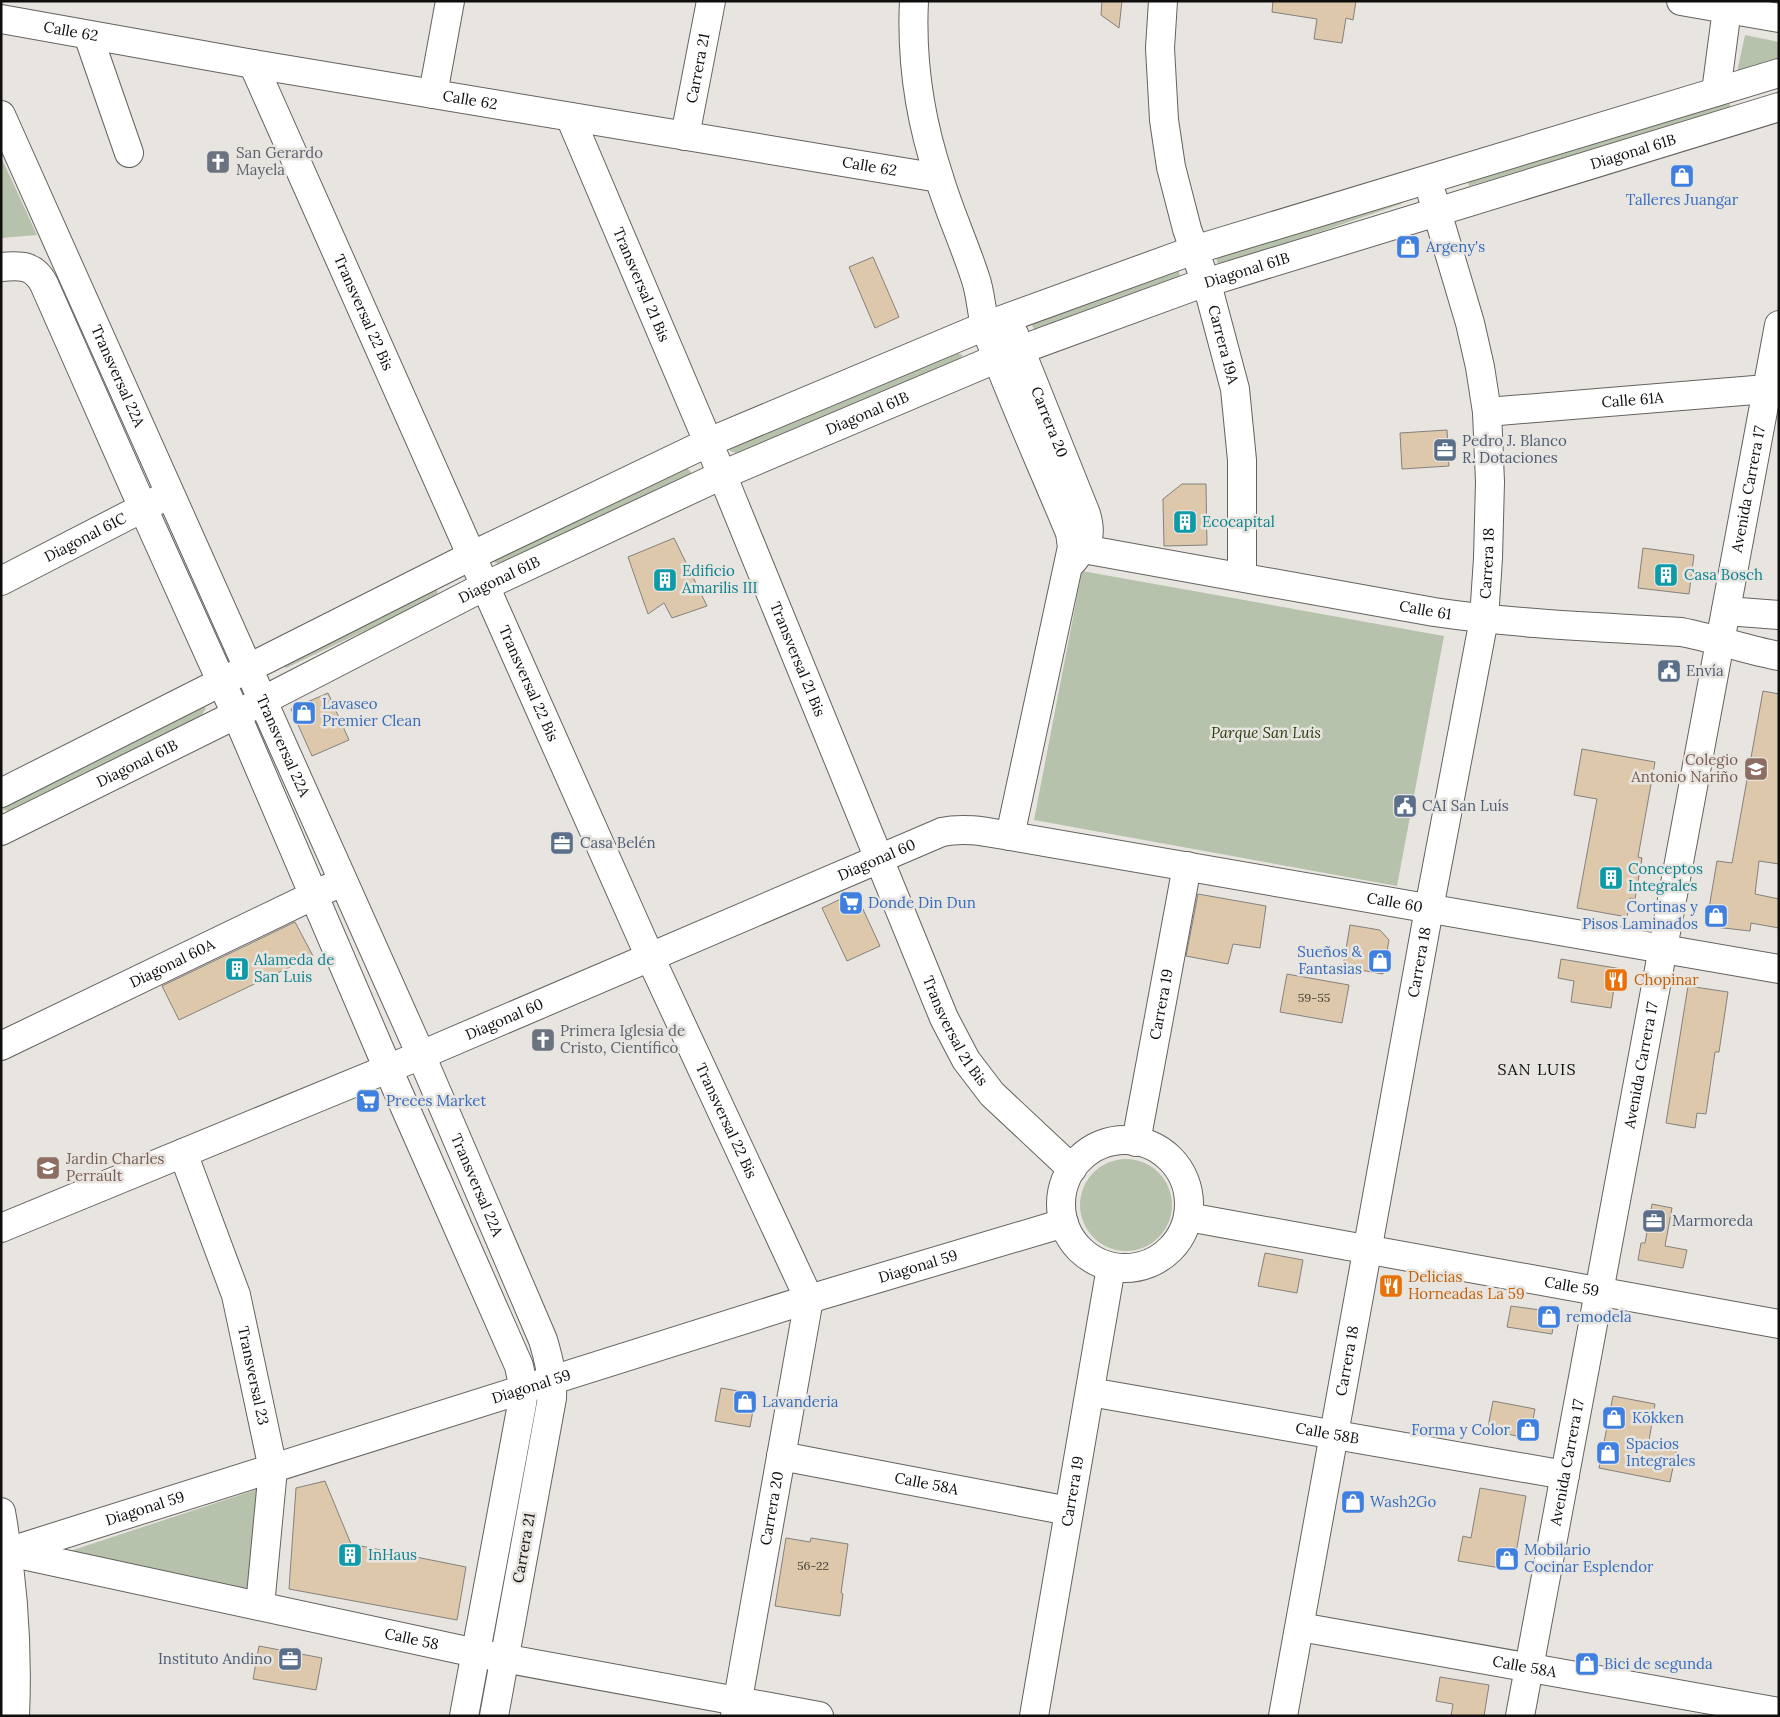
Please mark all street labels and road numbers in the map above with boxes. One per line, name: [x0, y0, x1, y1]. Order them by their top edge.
street label: Calle 62: [42, 17, 100, 45]
street label: Carrera 21: [682, 32, 714, 105]
street label: Calle 62: [441, 86, 499, 113]
street label: Diagonal 61B: [1588, 129, 1678, 173]
street label: Calle 62: [841, 152, 898, 180]
street label: Transversal 21 Bis: [609, 224, 674, 344]
street label: Diagonal 61B: [1202, 248, 1292, 292]
street label: Transversal 22 Bis: [330, 251, 398, 373]
street label: Carrera 19A: [1204, 303, 1243, 387]
street label: Transversal 22A: [87, 322, 149, 431]
street label: Carrera 20: [1027, 384, 1072, 460]
street label: Diagonal 61B: [823, 387, 912, 439]
street label: Calle 61A: [1601, 387, 1665, 412]
street label: Avenida Carrera 17: [1727, 424, 1769, 555]
street label: Diagonal 61C: [41, 508, 130, 566]
street label: Carrera 18: [1475, 528, 1498, 600]
street label: Diagonal 61B: [455, 552, 543, 607]
street label: Calle 61: [1398, 596, 1453, 623]
street label: Transversal 21 Bis: [766, 599, 830, 719]
street label: Transversal 22 Bis: [495, 622, 563, 744]
street label: Transversal 22A: [252, 692, 315, 800]
street label: Diagonal 61B: [93, 735, 181, 791]
street label: Diagonal 60: [835, 834, 919, 885]
street label: Calle 60: [1365, 888, 1424, 916]
street label: Carrera 18: [1403, 925, 1435, 999]
street label: Diagonal 60A: [126, 934, 218, 992]
street label: Carrera 19: [1145, 967, 1177, 1041]
street label: Transversal 21 Bis: [919, 973, 992, 1090]
street label: Diagonal 60: [462, 994, 546, 1044]
street label: Avenida Carrera 17: [1619, 1000, 1662, 1131]
street label: Transversal 22 Bis: [692, 1060, 762, 1181]
street label: Transversal 22A: [447, 1131, 508, 1240]
street label: Diagonal 59: [876, 1245, 960, 1287]
street label: Calle 59: [1543, 1272, 1601, 1300]
street label: Transversal 23: [234, 1324, 273, 1427]
street label: Carrera 18: [1331, 1324, 1362, 1397]
street label: Diagonal 59: [489, 1365, 573, 1408]
street label: Avenida Carrera 17: [1545, 1397, 1588, 1528]
street label: Calle 58B: [1294, 1418, 1361, 1448]
street label: Carrera 19: [1057, 1454, 1087, 1528]
street label: Calle 58A: [893, 1468, 961, 1499]
street label: Carrera 20: [755, 1470, 787, 1547]
street label: Diagonal 59: [103, 1487, 187, 1529]
street label: Carrera 21: [508, 1511, 539, 1584]
street label: Calle 58: [383, 1623, 441, 1654]
street label: Calle 58A: [1491, 1651, 1559, 1681]

